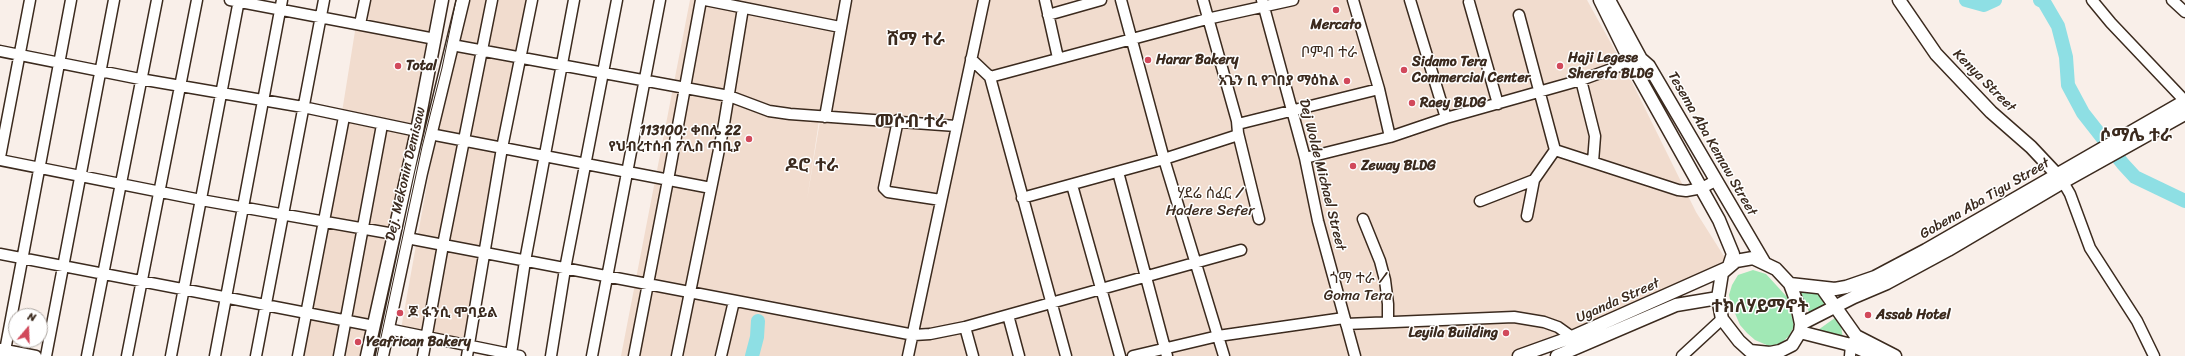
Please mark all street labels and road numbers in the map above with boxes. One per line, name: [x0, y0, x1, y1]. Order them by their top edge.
street label: Kenya Street: [1949, 46, 2019, 116]
street label: Tesema Aba Kemaw Street: [1664, 69, 1760, 219]
street label: Dej Wolde Michael Street: [1295, 97, 1349, 253]
street label: Dej. Mekonin Demisaw: [382, 105, 430, 243]
street label: Gobena Aba Tigu Street: [1917, 155, 2053, 243]
street label: Uganda Street: [1574, 275, 1662, 327]

